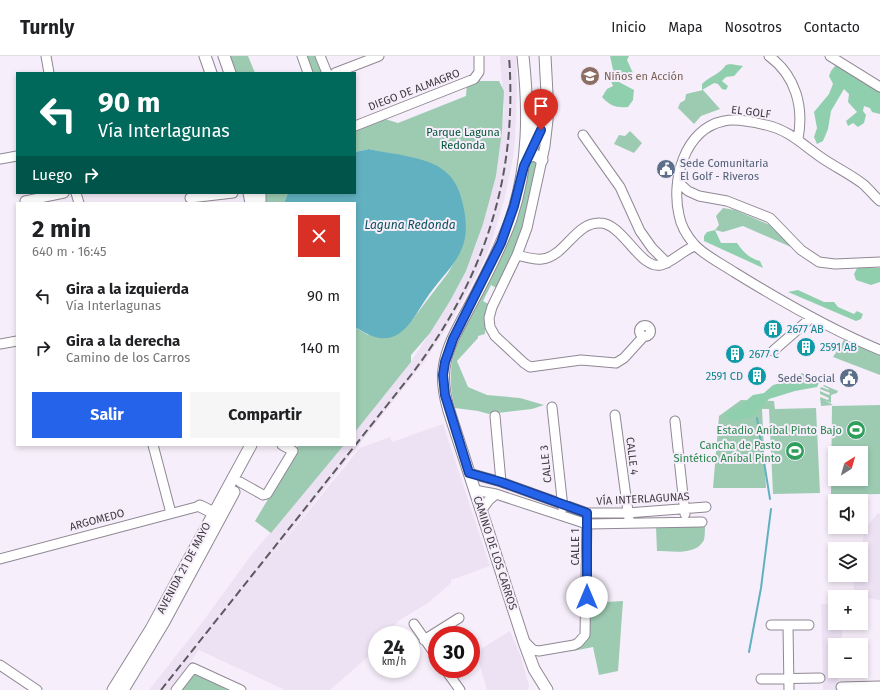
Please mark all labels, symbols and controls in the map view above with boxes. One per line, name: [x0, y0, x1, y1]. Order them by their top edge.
text: Turnly: [20, 16, 74, 39]
text: Inicio: [611, 19, 646, 36]
text: Mapa: [668, 19, 703, 36]
text: Nosotros: [725, 19, 782, 36]
text: Contacto: [804, 19, 860, 36]
school or university icon: Niños en Acción: [579, 65, 601, 87]
street label: DIEGO DE ALMAGRO: [366, 67, 462, 113]
place label: Niños en Acción: [604, 70, 683, 83]
text: 90 m: [98, 86, 160, 119]
icon: left: [32, 88, 84, 140]
pin: [524, 89, 558, 130]
icon: arrive: [530, 95, 552, 117]
street label: EL GOLF: [730, 103, 772, 121]
text: Vía Interlagunas: [98, 120, 230, 142]
park label: Parque Laguna Redonda: [426, 126, 500, 152]
place label: Sede Comunitaria El Golf - Riveros: [680, 157, 768, 183]
public building icon: Sede Comunitaria El Golf - Riveros: [655, 158, 677, 180]
icon: right: [80, 164, 102, 186]
text: Luego: [32, 166, 72, 184]
text: 2 min: [32, 215, 91, 243]
button: close: [298, 215, 340, 257]
water label: Laguna Redonda: [364, 218, 456, 232]
text: 640 m · 16:45: [32, 244, 107, 259]
text: Gira a la izquierda: [66, 280, 189, 298]
icon: left: [32, 285, 54, 307]
text: 90 m: [307, 287, 340, 305]
text: Vía Interlagunas: [66, 298, 161, 313]
building icon: 2677 AB: [762, 318, 784, 340]
place label: 2677 AB: [787, 323, 824, 336]
text: Gira a la derecha: [66, 332, 180, 350]
building icon: 2591 AB: [795, 336, 817, 358]
icon: right: [32, 337, 54, 359]
text: 140 m: [300, 339, 340, 357]
place label: 2591 AB: [820, 341, 857, 354]
building icon: 2677 C: [724, 343, 746, 365]
place label: 2677 C: [749, 348, 779, 361]
text: Camino de los Carros: [66, 350, 190, 365]
building icon: 2591 CD: [746, 365, 768, 387]
public building icon: Sede Social: [838, 367, 860, 389]
place label: 2591 CD: [706, 370, 743, 383]
place label: Sede Social: [778, 372, 835, 385]
button: Salir: [32, 392, 182, 438]
button: Compartir: [190, 392, 340, 438]
sports icon: Estadio Aníbal Pinto Bajo: [845, 419, 867, 441]
place label: Estadio Aníbal Pinto Bajo: [717, 424, 842, 437]
street label: CALLE 4: [623, 436, 641, 476]
place label: Cancha de Pasto Sintético Aníbal Pinto: [674, 439, 781, 465]
sports icon: Cancha de Pasto Sintético Aníbal Pinto: [784, 440, 806, 462]
street label: CALLE 3: [538, 445, 554, 483]
north arrow: [828, 446, 868, 486]
map controls: [828, 446, 868, 678]
street label: VÍA INTERLAGUNAS: [596, 489, 690, 508]
street label: CAMINO DE LOS CARROS: [470, 494, 520, 612]
button: sound: [828, 494, 868, 534]
street label: ARGOMEDO: [68, 506, 126, 534]
street label: AVENIDA 21 DE MAYO: [154, 520, 214, 616]
street label: CALLE 1: [569, 529, 582, 565]
button: layers: [828, 542, 868, 582]
position arrow: [566, 576, 608, 618]
button: +: [828, 590, 868, 630]
speed limit sign: 30: [428, 626, 480, 678]
text: 24: [383, 635, 405, 659]
button: −: [828, 638, 868, 678]
text: km/h: [382, 656, 406, 668]

